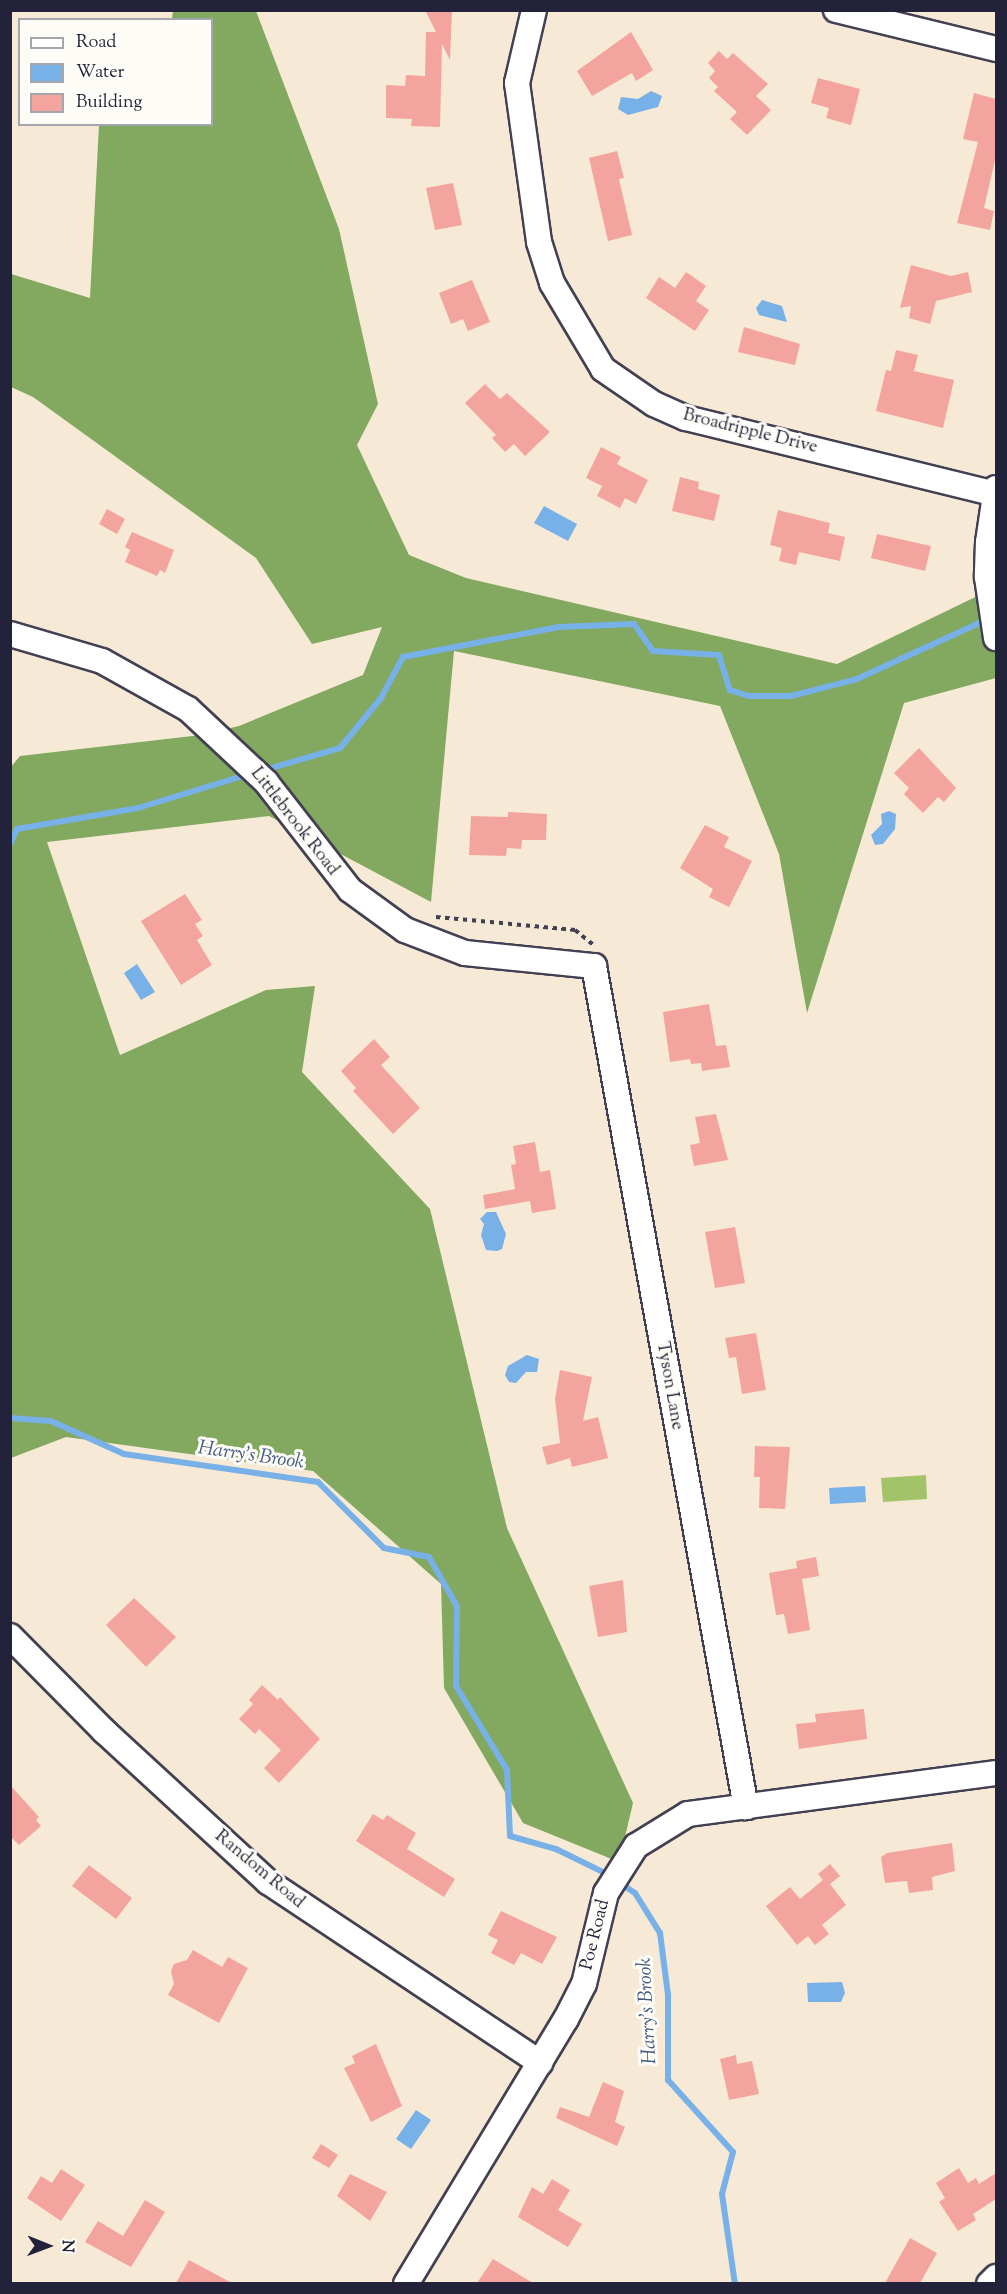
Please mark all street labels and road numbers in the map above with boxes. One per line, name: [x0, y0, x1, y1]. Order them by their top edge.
street label: Broadripple Drive: [681, 405, 819, 459]
street label: Littlebrook Road: [245, 764, 343, 880]
street label: Tyson Lane: [651, 1340, 687, 1432]
street label: Random Road: [210, 1826, 308, 1914]
street label: Poe Road: [577, 1898, 615, 1972]

